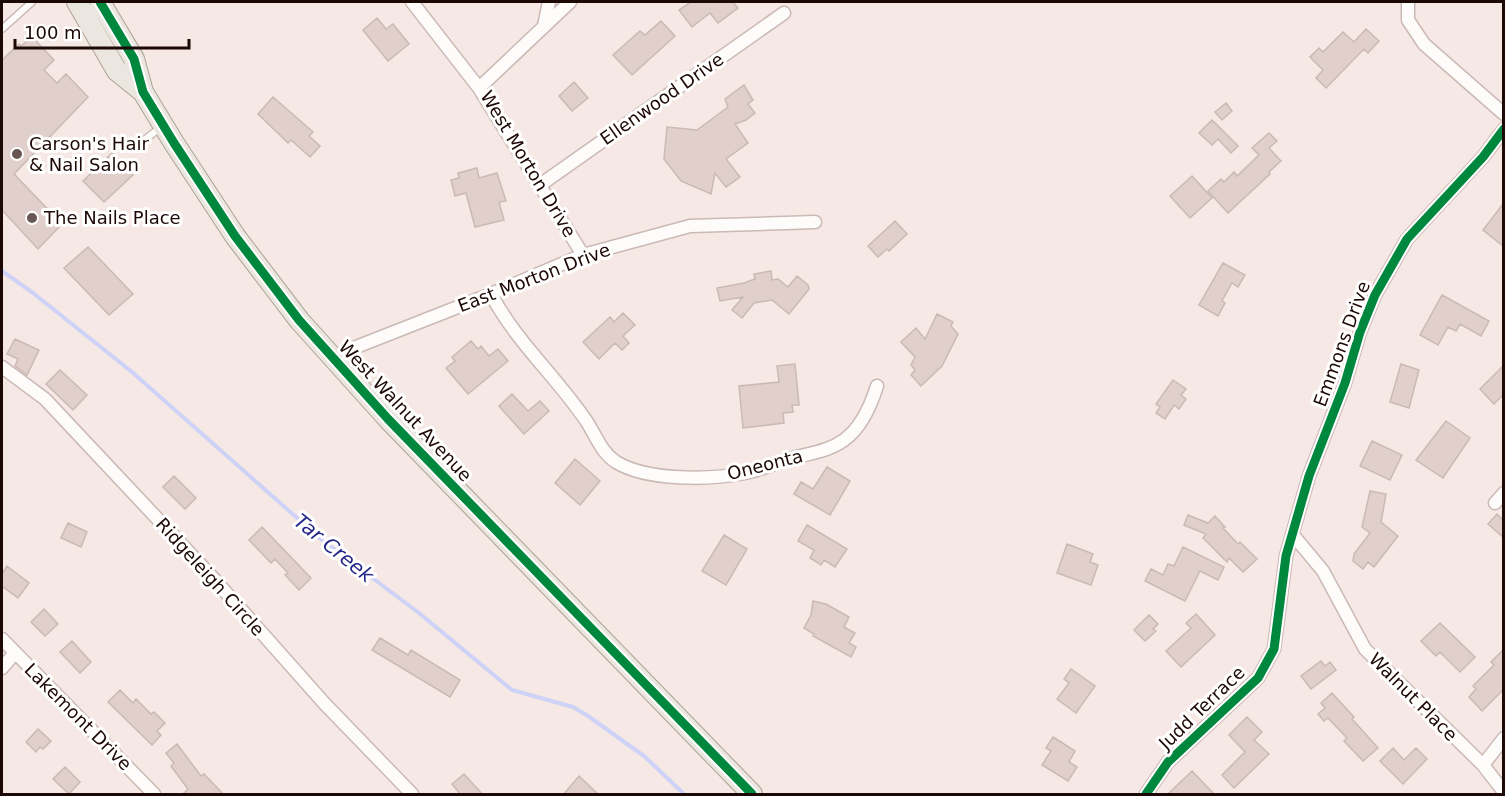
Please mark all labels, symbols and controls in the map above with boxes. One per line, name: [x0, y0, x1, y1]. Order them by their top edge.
scale bar: [15, 12, 189, 50]
text: 100 m: [24, 22, 82, 43]
street label: Ellenwood Drive: [596, 48, 727, 149]
street label: West Morton Drive: [476, 87, 580, 241]
place label: Carson's Hair & Nail Salon: [29, 133, 149, 175]
marker: Carson's Hair & Nail Salon: [10, 147, 24, 161]
place label: The Nails Place: [43, 207, 181, 228]
marker: The Nails Place: [25, 211, 39, 225]
street label: East Morton Drive: [455, 239, 613, 316]
street label: Emmons Drive: [1309, 278, 1374, 409]
street label: West Walnut Avenue: [335, 336, 476, 486]
street label: Oneonta: [725, 445, 805, 484]
water label: Tar Creek: [289, 509, 380, 588]
street label: Ridgeleigh Circle: [152, 513, 269, 640]
street label: Walnut Place: [1365, 648, 1462, 745]
street label: Lakemont Drive: [20, 659, 136, 775]
street label: Judd Terrace: [1154, 662, 1249, 754]

